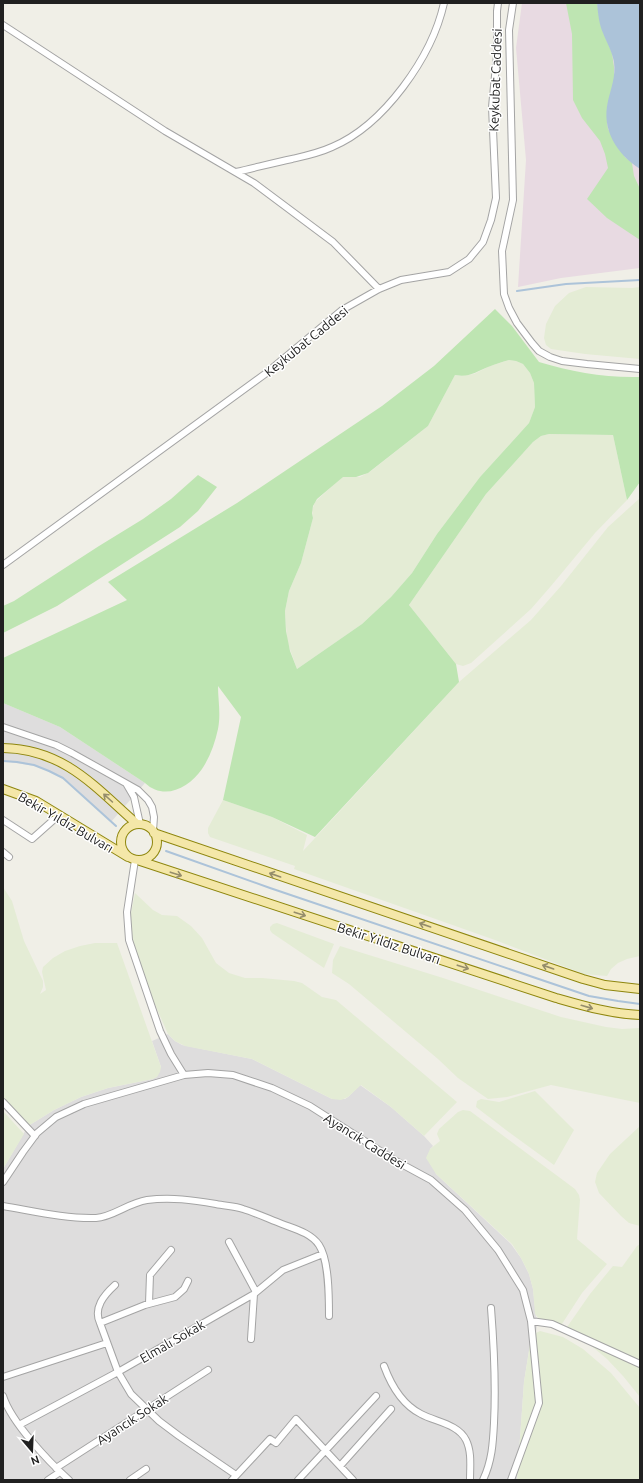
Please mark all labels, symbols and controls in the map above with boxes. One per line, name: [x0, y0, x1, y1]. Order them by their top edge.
street label: Keykubat Caddesi: [486, 28, 504, 132]
street label: Keykubat Caddesi: [261, 303, 351, 379]
street label: Bekir Yıldız Bulvarı: [16, 789, 116, 855]
one-way arrow: [103, 794, 113, 803]
one-way arrow: [170, 870, 182, 878]
one-way arrow: [270, 870, 282, 878]
one-way arrow: [294, 910, 306, 918]
street label: Bekir Yıldız Bulvarı: [336, 920, 442, 966]
one-way arrow: [419, 921, 431, 929]
one-way arrow: [542, 963, 555, 970]
one-way arrow: [457, 964, 470, 971]
one-way arrow: [580, 1004, 593, 1011]
street label: Ayancık Caddesi: [322, 1110, 408, 1172]
street label: Elmalı Sokak: [137, 1317, 207, 1365]
street label: Ayancık Sokak: [94, 1391, 170, 1447]
north arrow: [12, 1431, 52, 1471]
text: N: [29, 1453, 41, 1467]

